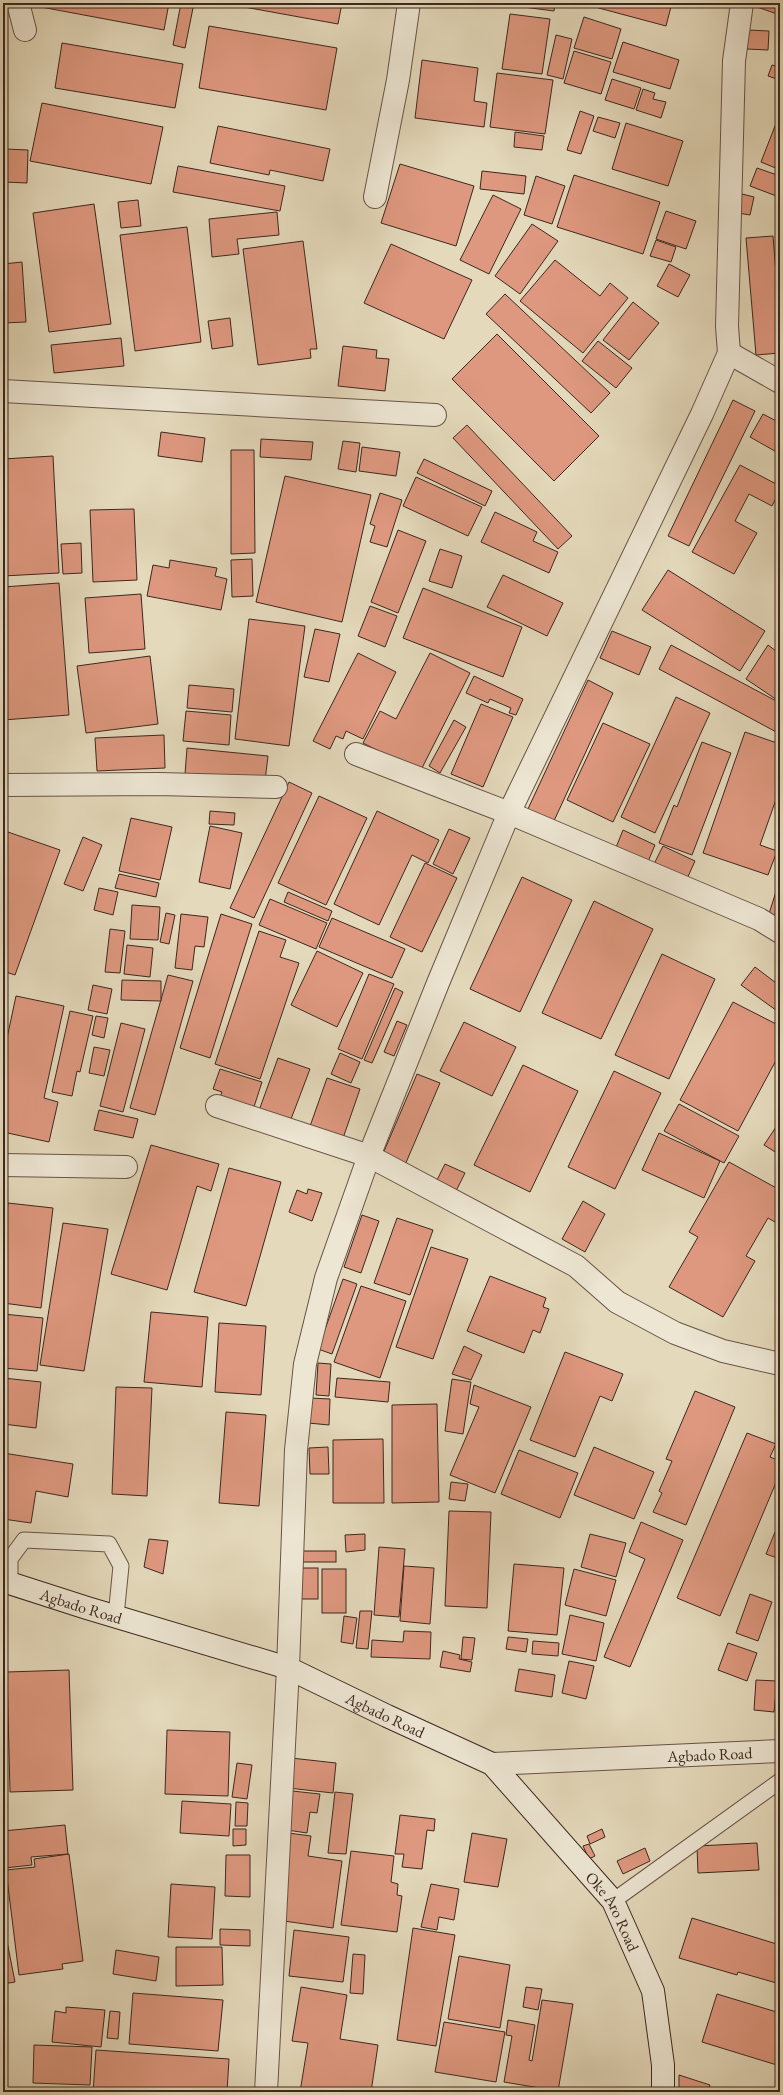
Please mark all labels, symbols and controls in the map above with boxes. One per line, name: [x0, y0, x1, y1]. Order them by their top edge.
street label: Agbado Road: [36, 1583, 126, 1629]
street label: Agbado Road: [341, 1687, 429, 1743]
street label: Agbado Road: [666, 1742, 754, 1767]
street label: Oke Aro Road: [581, 1867, 644, 1956]

